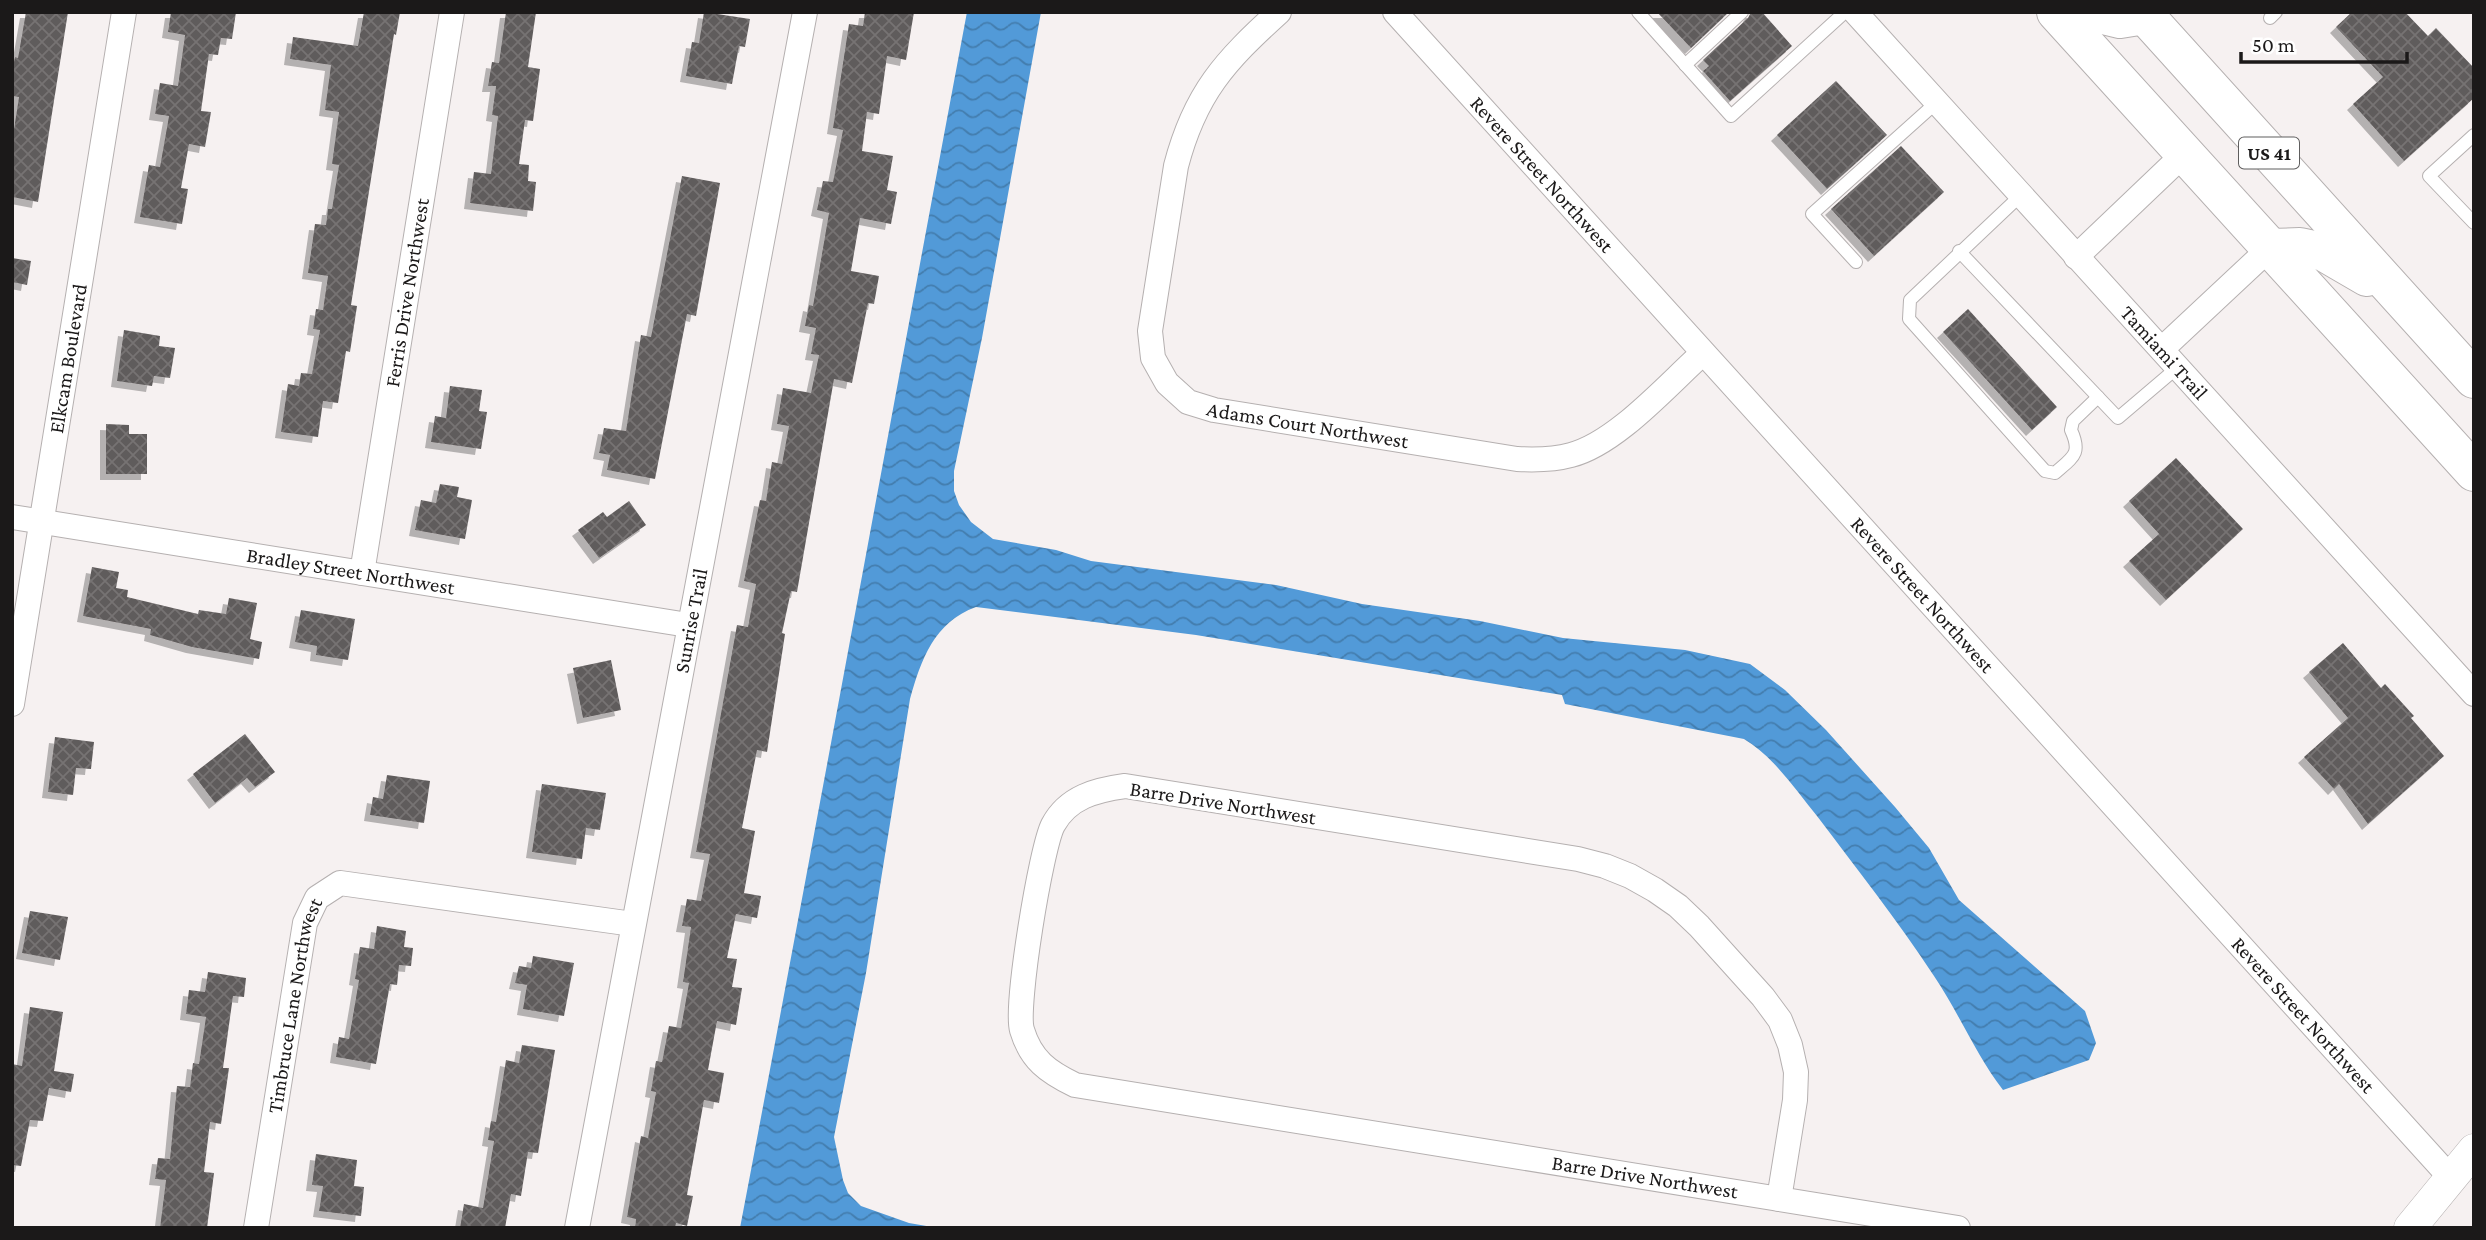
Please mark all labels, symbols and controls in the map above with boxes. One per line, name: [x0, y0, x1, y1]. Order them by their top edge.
scale bar: [2241, 21, 2407, 65]
text: 50 m: [2252, 33, 2295, 57]
street label: Revere Street Northwest: [1465, 91, 1619, 258]
road number: US 41: [2239, 138, 2299, 168]
street label: Ferris Drive Northwest: [380, 195, 434, 389]
street label: Elkcam Boulevard: [44, 282, 92, 435]
street label: Tamiami Trail: [2116, 301, 2213, 404]
street label: Adams Court Northwest: [1204, 397, 1411, 453]
street label: Revere Street Northwest: [1846, 512, 2000, 678]
street label: Bradley Street Northwest: [245, 543, 457, 600]
street label: Sunrise Trail: [669, 566, 712, 675]
street label: Barre Drive Northwest: [1128, 776, 1319, 830]
street label: Timbruce Lane Northwest: [263, 893, 328, 1115]
street label: Revere Street Northwest: [2226, 932, 2381, 1099]
street label: Barre Drive Northwest: [1550, 1150, 1741, 1204]

